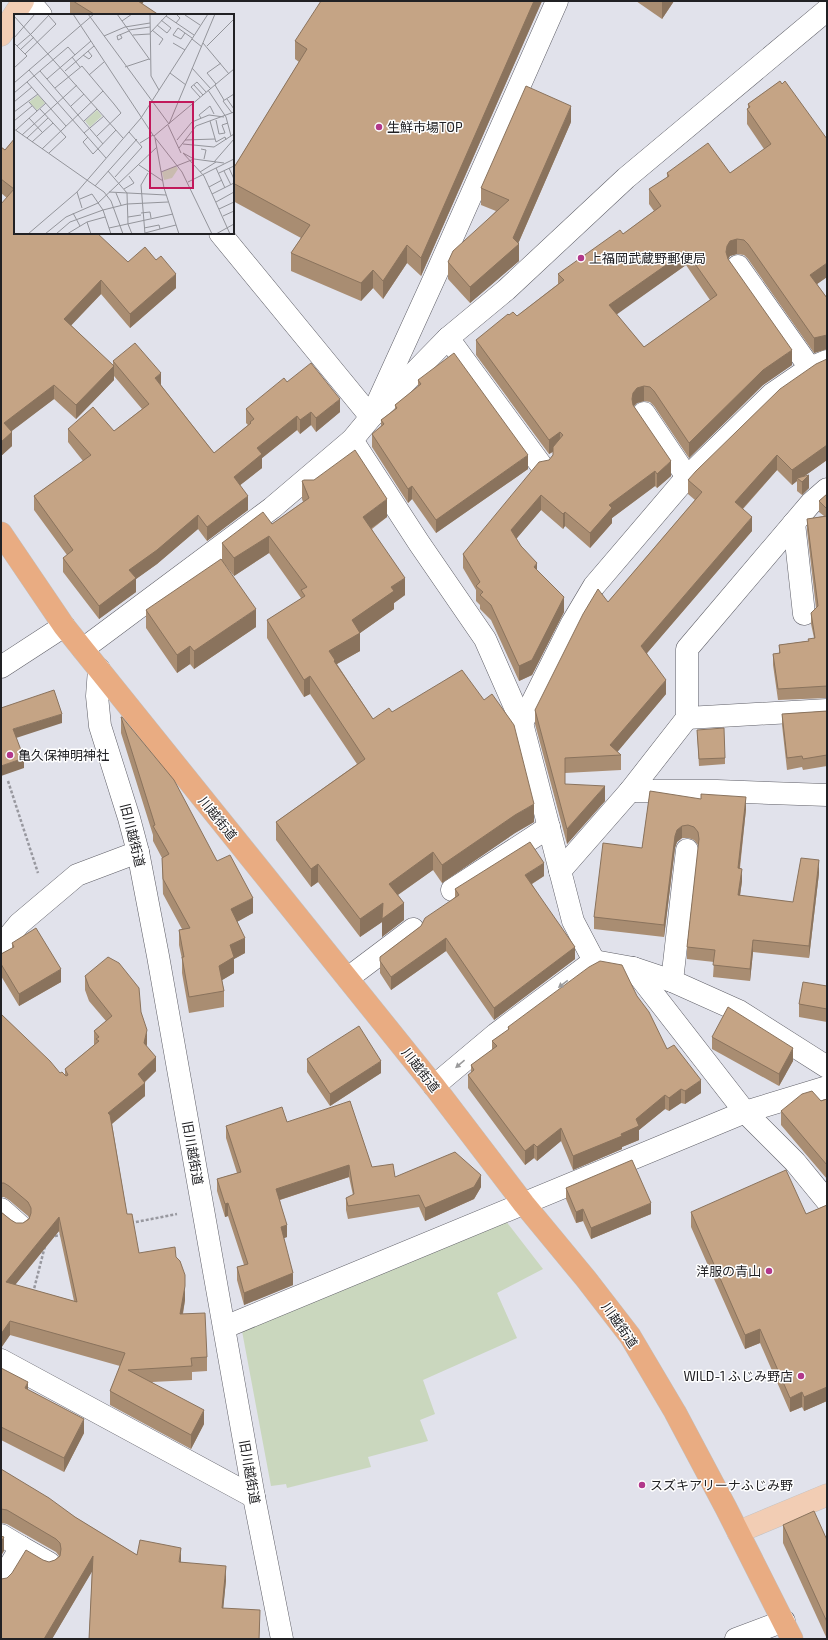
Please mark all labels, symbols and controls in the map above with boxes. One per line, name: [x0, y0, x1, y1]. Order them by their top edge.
inset map: [14, 14, 234, 234]
place label: 生鮮市場TOP: [387, 119, 463, 135]
marker: 生鮮市場TOP: [374, 122, 384, 132]
place label: 上福岡武蔵野郵便局: [589, 250, 706, 266]
marker: 上福岡武蔵野郵便局: [576, 253, 586, 263]
place label: 亀久保神明神社: [18, 747, 109, 763]
marker: 亀久保神明神社: [5, 750, 15, 760]
street label: 川越街道: [195, 793, 241, 843]
street label: 旧川越街道: [117, 802, 149, 868]
one-way arrow: [557, 980, 568, 988]
street label: 川越街道: [399, 1045, 443, 1095]
one-way arrow: [455, 1059, 466, 1068]
street label: 旧川越街道: [179, 1120, 207, 1186]
place label: 洋服の青山: [696, 1263, 761, 1279]
marker: 洋服の青山: [764, 1266, 774, 1276]
street label: 川越街道: [599, 1299, 641, 1351]
place label: WILD-1 ふじみ野店: [683, 1368, 793, 1384]
marker: WILD-1 ふじみ野店: [796, 1371, 806, 1381]
street label: 旧川越街道: [236, 1439, 264, 1505]
place label: スズキアリーナふじみ野: [650, 1477, 793, 1493]
marker: スズキアリーナふじみ野: [637, 1480, 647, 1490]

